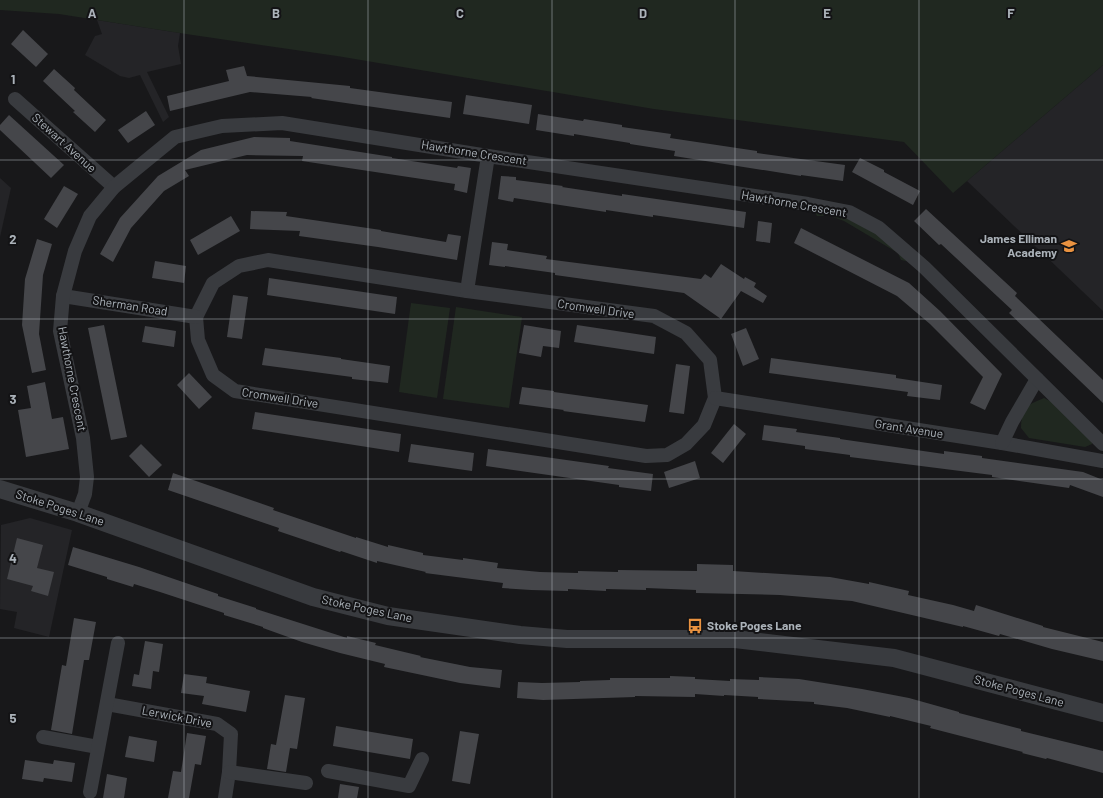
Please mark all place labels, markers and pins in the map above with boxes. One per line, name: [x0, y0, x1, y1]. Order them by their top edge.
place label: James Elliman Academy: [980, 231, 1057, 259]
school or university icon: James Elliman Academy: [1060, 237, 1078, 255]
bus stop icon: Stoke Poges Lane: [686, 617, 704, 635]
place label: Stoke Poges Lane: [707, 618, 802, 632]

